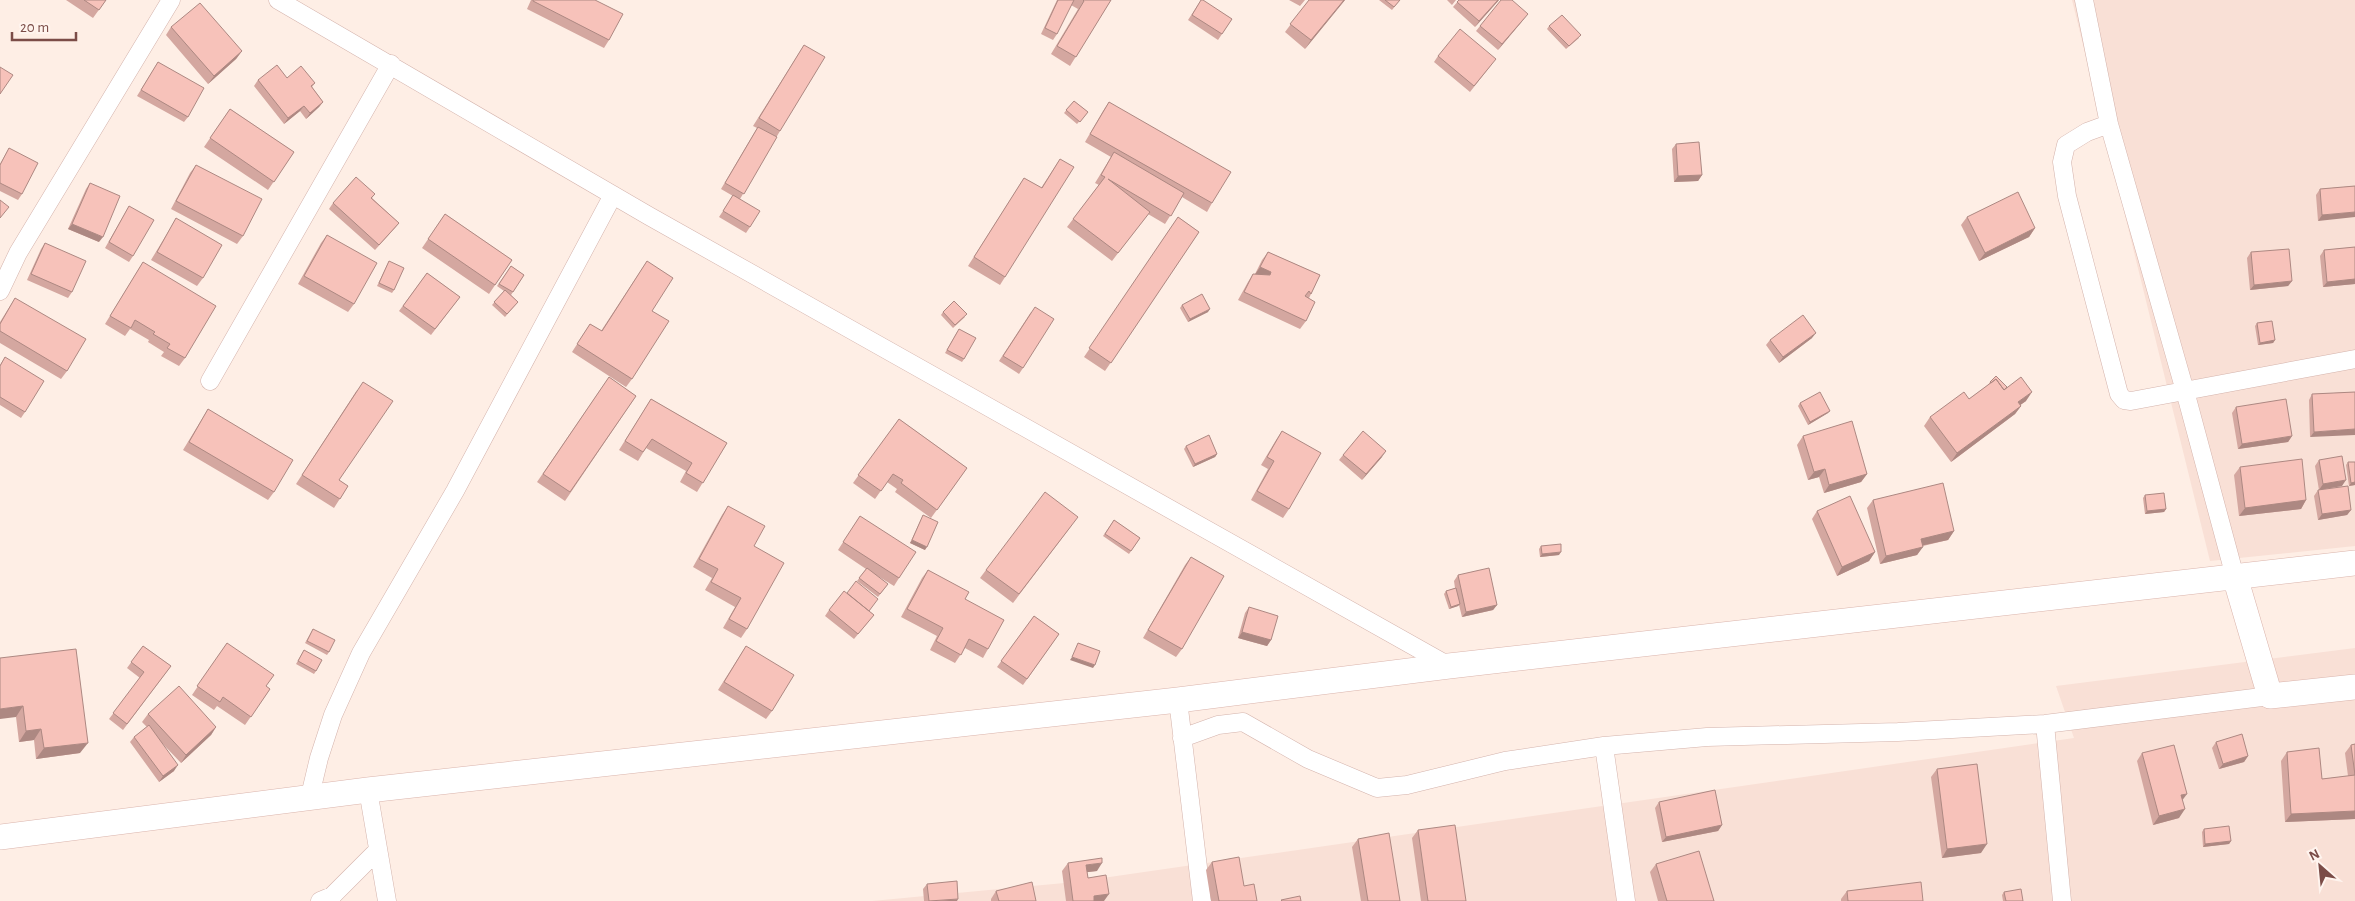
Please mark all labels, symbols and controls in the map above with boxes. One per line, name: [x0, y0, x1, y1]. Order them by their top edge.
scale bar: [12, 10, 76, 42]
text: 20 m: [20, 20, 49, 35]
north arrow: [2295, 841, 2345, 891]
text: N: [2307, 847, 2322, 864]

